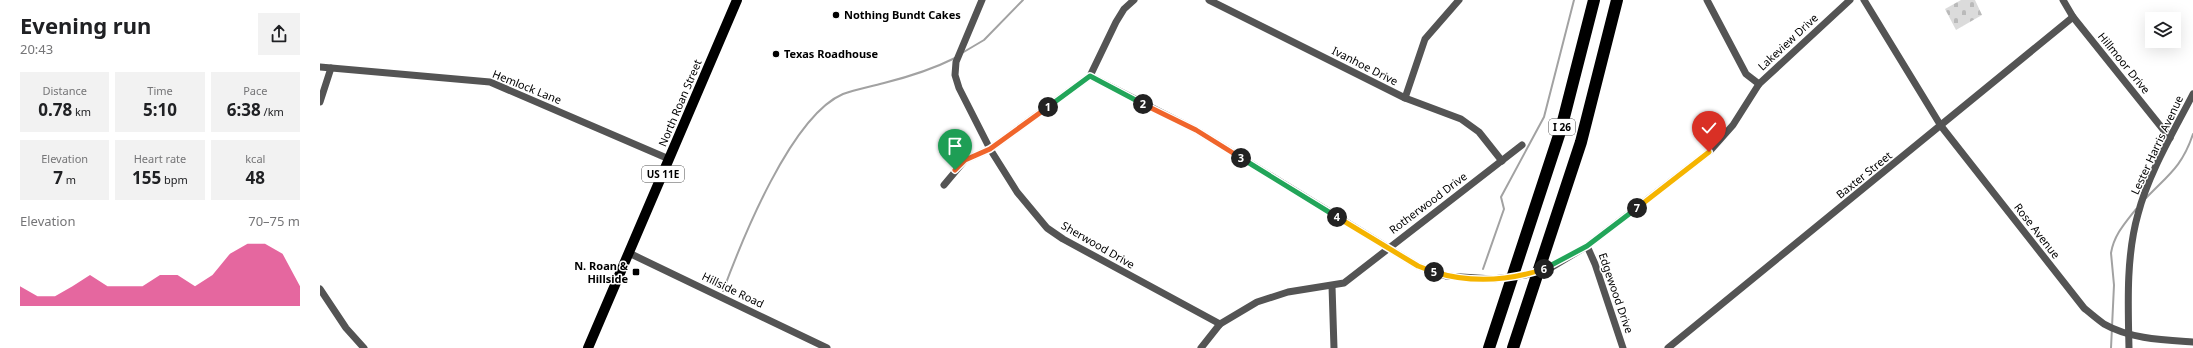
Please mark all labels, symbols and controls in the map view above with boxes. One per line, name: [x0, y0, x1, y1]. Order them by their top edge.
place label: Nothing Bundt Cakes: [844, 7, 961, 22]
text: Evening run: [20, 10, 151, 40]
marker: Nothing Bundt Cakes: [831, 10, 841, 20]
street label: Lakeview Drive: [1754, 10, 1821, 73]
map controls: [2145, 12, 2181, 48]
button: layers: [2145, 12, 2181, 48]
button: share: [258, 13, 300, 55]
street label: Hillmoor Drive: [2095, 29, 2154, 96]
text: 20:43: [20, 40, 53, 58]
street label: Ivanhoe Drive: [1330, 43, 1401, 89]
place label: Texas Roadhouse: [784, 46, 879, 61]
marker: Texas Roadhouse: [771, 49, 781, 59]
street label: North Roan Street: [654, 57, 705, 149]
street label: Hemlock Lane: [490, 66, 564, 107]
text: Distance: [42, 83, 87, 98]
text: Time: [147, 83, 173, 98]
text: Pace: [243, 83, 267, 98]
street label: Lester Harris Avenue: [2127, 93, 2186, 197]
pin: 2: [1133, 94, 1153, 114]
text: 2: [1140, 96, 1146, 111]
pin: 1: [1038, 97, 1058, 117]
text: 0.78: [38, 98, 72, 121]
text: 5:10: [143, 98, 177, 121]
text: 6:38: [227, 98, 261, 121]
text: 1: [1045, 99, 1051, 114]
text: km: [72, 104, 91, 119]
text: /km: [261, 104, 284, 119]
pin: [1692, 111, 1726, 152]
icon: check: [1698, 117, 1720, 139]
road number: I 26: [1549, 119, 1575, 135]
pin: [938, 129, 972, 170]
icon: arrive: [944, 135, 966, 157]
pin: 3: [1231, 148, 1251, 168]
street label: Baxter Street: [1833, 148, 1895, 202]
text: 3: [1238, 150, 1244, 165]
text: Elevation: [41, 151, 88, 166]
text: Heart rate: [134, 151, 186, 166]
text: kcal: [245, 151, 265, 166]
text: 7: [53, 166, 63, 189]
text: 155: [132, 166, 161, 189]
text: 48: [246, 166, 265, 189]
road number: US 11E: [642, 166, 684, 182]
street label: Rotherwood Drive: [1386, 168, 1470, 237]
text: m: [63, 172, 76, 187]
text: bpm: [161, 172, 188, 187]
pin: 7: [1627, 198, 1647, 218]
text: 7: [1634, 200, 1640, 215]
street label: Rose Avenue: [2011, 200, 2064, 261]
pin: 4: [1327, 207, 1347, 227]
text: 4: [1334, 209, 1340, 224]
text: Elevation: [20, 212, 76, 230]
text: 70–75 m: [248, 212, 300, 230]
street label: Sherwood Drive: [1059, 217, 1138, 272]
street label: Edgewood Drive: [1596, 250, 1637, 335]
place label: N. Roan & Hillside: [574, 258, 629, 286]
pin: 6: [1534, 259, 1554, 279]
text: 6: [1541, 261, 1547, 276]
pin: 5: [1424, 262, 1444, 282]
text: 5: [1431, 264, 1437, 279]
marker: N. Roan & Hillside: [631, 267, 641, 277]
street label: Hillside Road: [700, 268, 767, 311]

